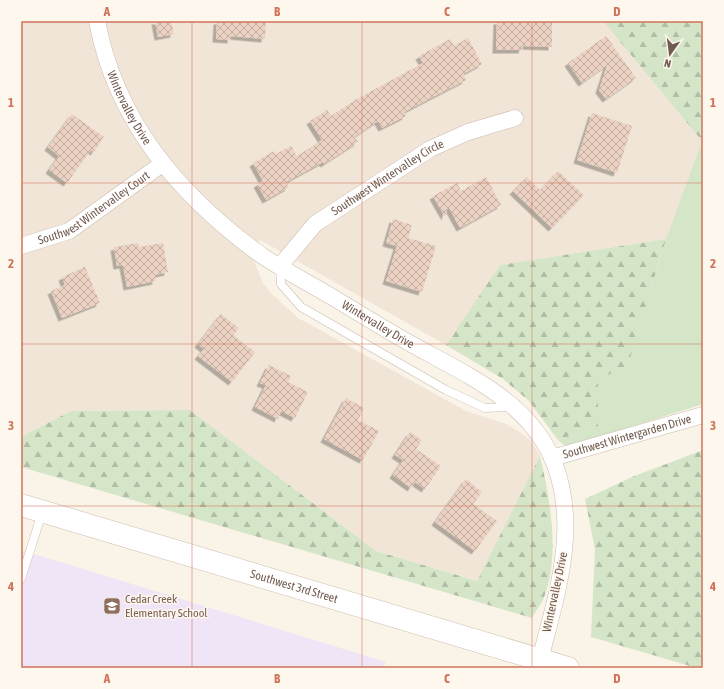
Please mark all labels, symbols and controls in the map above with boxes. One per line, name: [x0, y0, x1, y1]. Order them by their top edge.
text: A: [103, 4, 111, 19]
text: B: [274, 4, 281, 19]
text: C: [444, 4, 450, 19]
text: D: [613, 4, 621, 19]
north arrow: [650, 34, 690, 74]
text: N: [663, 57, 672, 70]
street label: Wintervalley Drive: [104, 69, 154, 147]
text: 1: [8, 95, 14, 110]
text: 1: [710, 95, 716, 110]
street label: Southwest Wintervalley Circle: [329, 137, 446, 218]
street label: Southwest Wintervalley Court: [36, 168, 153, 247]
text: 2: [8, 256, 14, 271]
text: 2: [710, 256, 716, 271]
street label: Wintervalley Drive: [339, 298, 417, 351]
street label: Southwest Wintergarden Drive: [561, 412, 693, 462]
text: 3: [8, 418, 14, 433]
text: 3: [710, 418, 716, 433]
street label: Wintervalley Drive: [540, 551, 570, 633]
street label: Southwest 3rd Street: [249, 567, 340, 606]
text: 4: [7, 579, 14, 594]
text: 4: [709, 579, 716, 594]
place label: Cedar Creek Elementary School: [125, 592, 208, 620]
school or university icon: Cedar Creek Elementary School: [102, 596, 122, 616]
text: A: [103, 671, 111, 686]
text: B: [274, 671, 281, 686]
text: C: [444, 671, 450, 686]
text: D: [613, 671, 621, 686]

